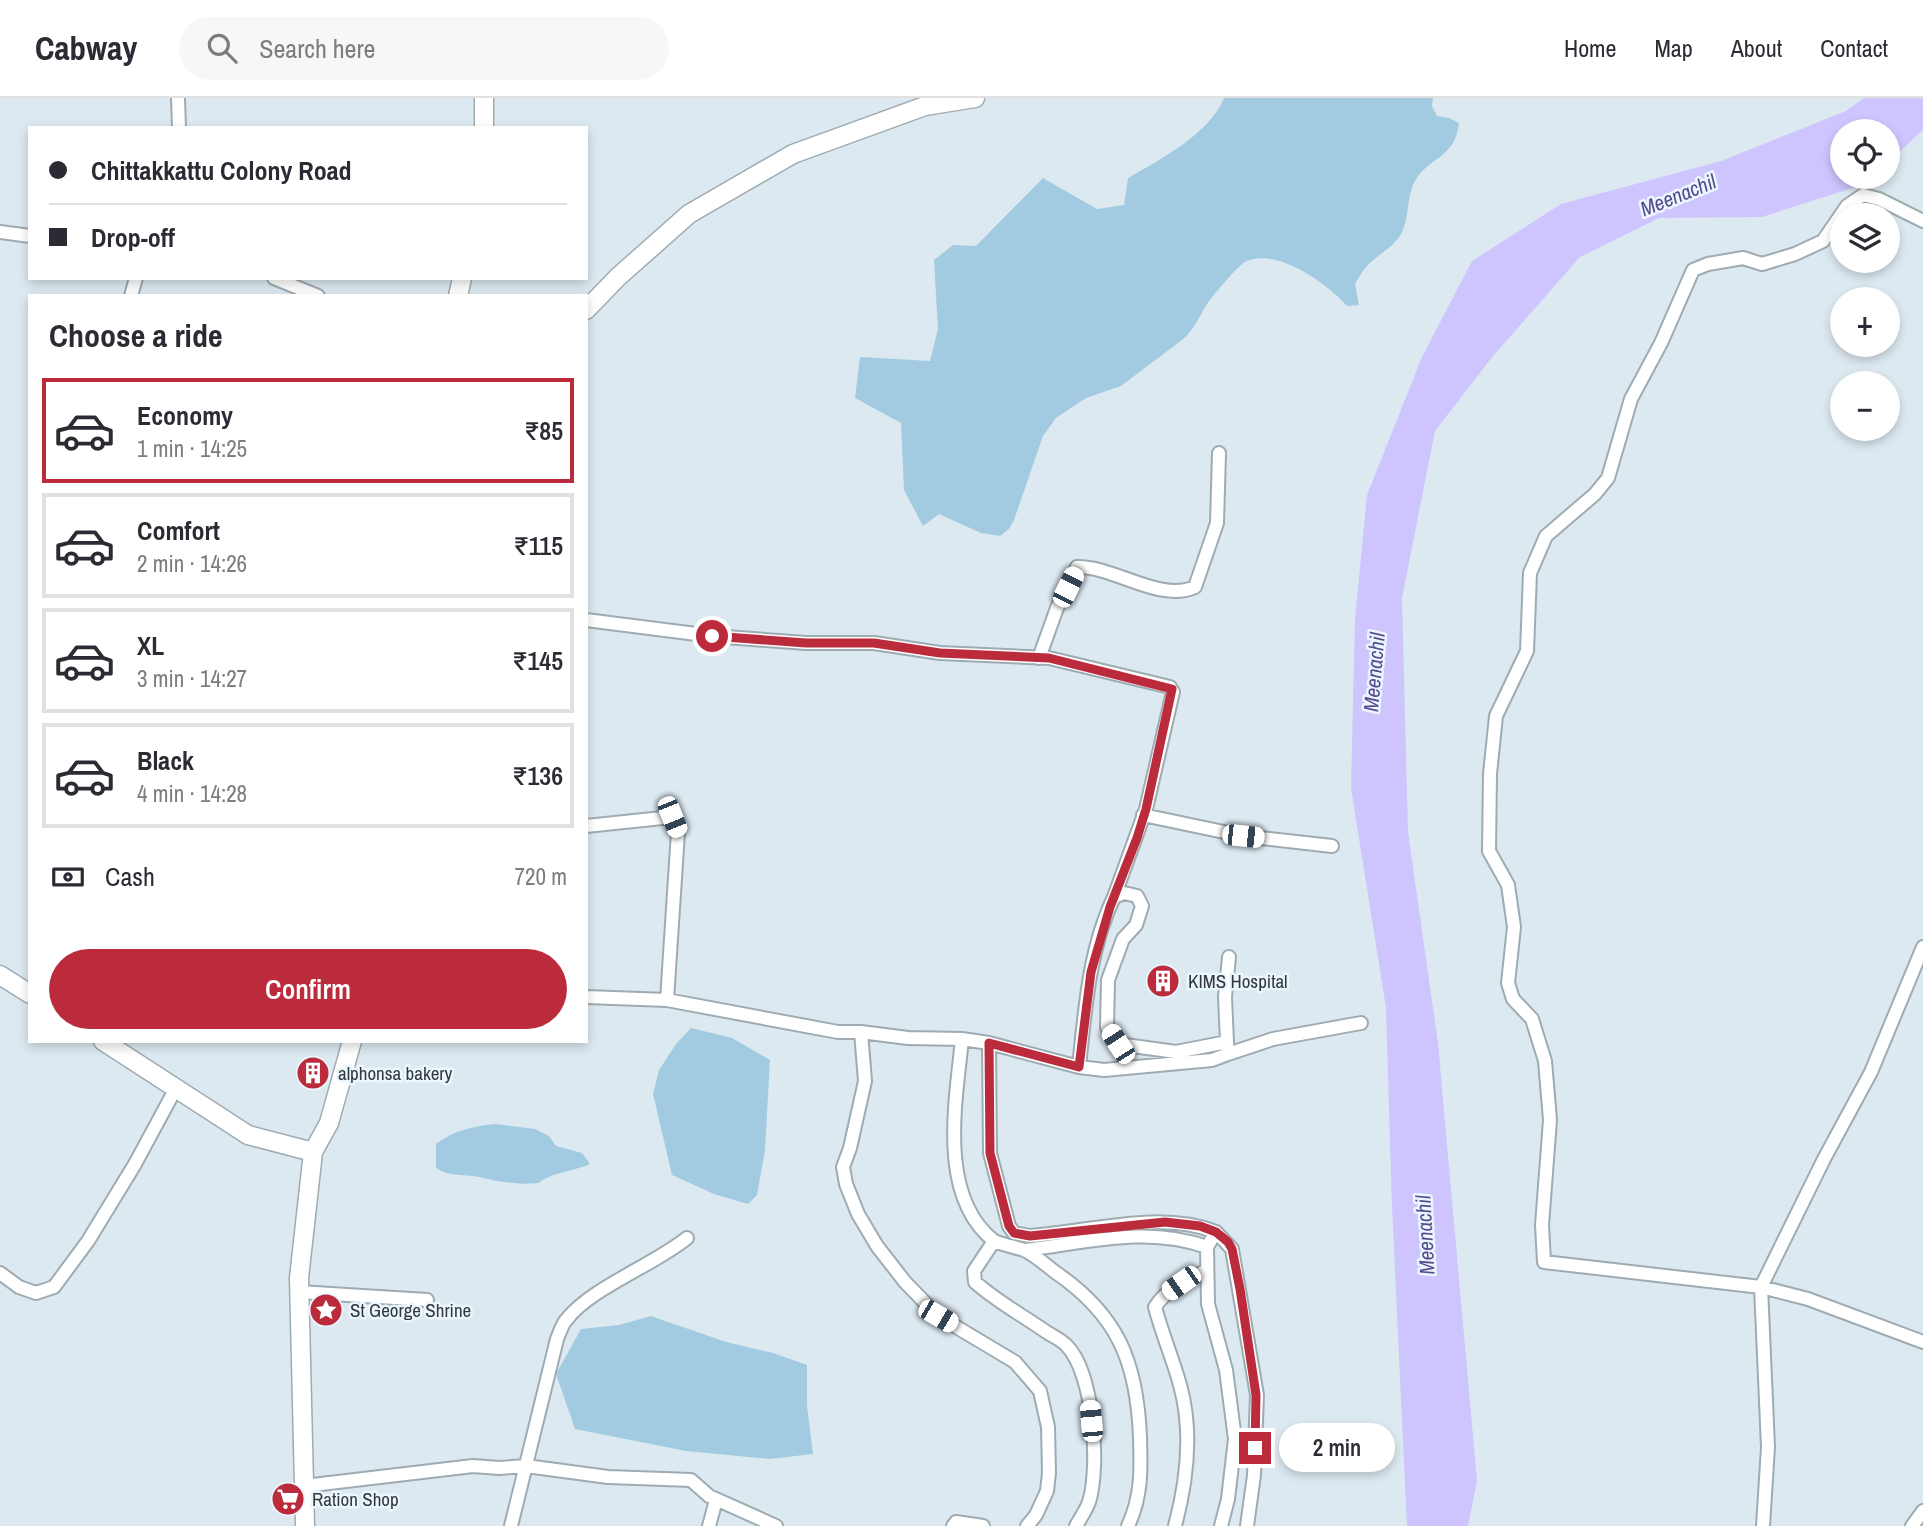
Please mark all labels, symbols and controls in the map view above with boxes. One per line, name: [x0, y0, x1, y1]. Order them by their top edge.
search box: [179, 17, 669, 80]
text: Cabway: [35, 26, 137, 70]
icon: search: [203, 29, 241, 67]
text: Search here: [259, 31, 375, 66]
text: Home: [1564, 32, 1616, 64]
text: Map: [1654, 32, 1693, 64]
text: About: [1731, 32, 1782, 64]
text: Contact: [1820, 32, 1888, 64]
map controls: [1830, 119, 1900, 441]
button: locate: [1830, 119, 1900, 189]
text: Chittakkattu Colony Road: [91, 153, 352, 188]
water label: Meenachil: [1636, 166, 1721, 223]
button: layers: [1830, 203, 1900, 273]
text: Drop-off: [91, 220, 175, 255]
button: +: [1830, 287, 1900, 357]
text: Choose a ride: [49, 314, 223, 357]
button: −: [1830, 371, 1900, 441]
text: Economy: [137, 398, 233, 433]
icon: car: [53, 399, 116, 462]
text: ₹85: [524, 413, 563, 448]
text: 1 min · 14:25: [137, 433, 247, 464]
text: Comfort: [137, 513, 220, 548]
icon: car: [53, 514, 116, 577]
text: ₹115: [514, 528, 563, 563]
text: 2 min · 14:26: [137, 548, 247, 579]
car: [1050, 564, 1087, 610]
route start: [696, 620, 728, 652]
text: XL: [137, 628, 164, 663]
icon: car: [53, 629, 116, 692]
water label: Meenachil: [1356, 630, 1392, 713]
text: ₹145: [513, 643, 563, 678]
text: 3 min · 14:27: [137, 663, 247, 694]
text: Black: [137, 743, 194, 778]
icon: car: [53, 744, 116, 807]
text: ₹136: [513, 758, 563, 793]
text: 4 min · 14:28: [137, 778, 247, 809]
car: [655, 794, 690, 840]
car: [1222, 823, 1265, 849]
icon: cash: [49, 858, 87, 896]
text: Cash: [105, 859, 155, 894]
text: 720 m: [515, 861, 567, 892]
button: Confirm: [49, 949, 567, 1029]
building icon: KIMS Hospital: [1144, 962, 1182, 1000]
place label: KIMS Hospital: [1188, 968, 1288, 994]
car: [1098, 1021, 1139, 1067]
building icon: alphonsa bakery: [294, 1054, 332, 1092]
place label: alphonsa bakery: [338, 1060, 453, 1086]
water label: Meenachil: [1408, 1193, 1442, 1275]
car: [1158, 1262, 1205, 1304]
place icon: St George Shrine: [307, 1291, 345, 1329]
car: [915, 1296, 962, 1336]
place label: St George Shrine: [350, 1297, 471, 1323]
car: [1079, 1399, 1104, 1443]
callout: 2 min: [1280, 1424, 1395, 1472]
route end: [1239, 1432, 1271, 1464]
text: 2 min: [1313, 1432, 1361, 1463]
supermarket icon: Ration Shop: [269, 1480, 307, 1518]
place label: Ration Shop: [312, 1486, 399, 1512]

